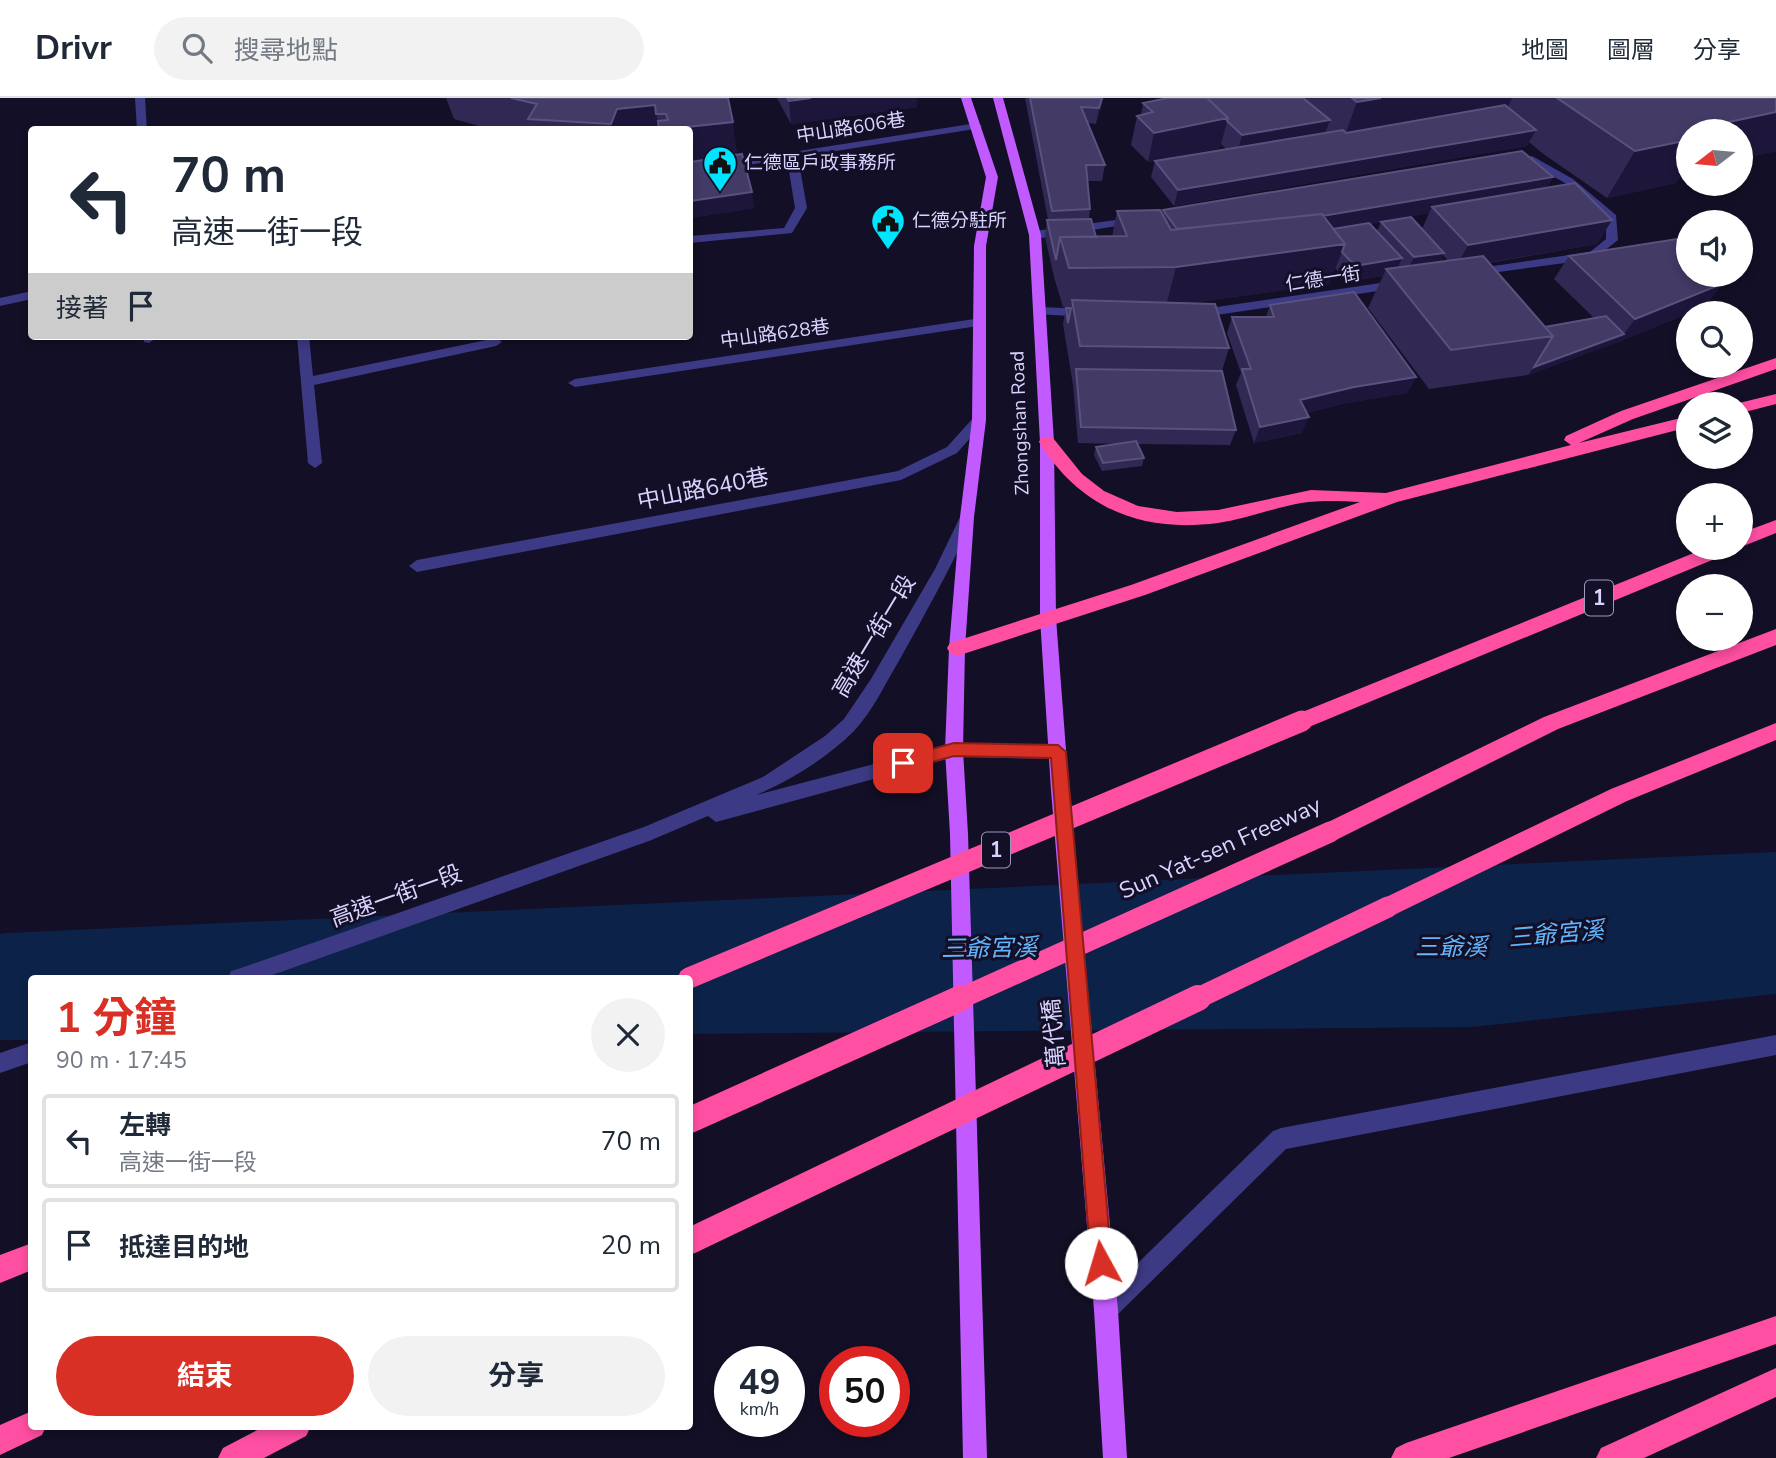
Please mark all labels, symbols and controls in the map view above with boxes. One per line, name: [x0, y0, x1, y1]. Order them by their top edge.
search box: [154, 17, 644, 80]
text: Drivr: [35, 26, 112, 71]
icon: search: [178, 29, 216, 67]
text: 搜尋地點: [234, 33, 338, 68]
text: 地圖: [1521, 34, 1569, 66]
text: 圖層: [1607, 34, 1655, 66]
text: 分享: [1693, 34, 1741, 66]
street label: 中山路606巷: [795, 107, 907, 149]
north arrow: [1676, 119, 1754, 196]
map controls: [1676, 119, 1753, 651]
text: 70 m: [171, 142, 286, 209]
public building icon: 仁德區戶政事務所: [701, 144, 739, 193]
place label: 仁德區戶政事務所: [744, 150, 896, 176]
icon: left: [56, 154, 147, 245]
public building icon: 仁德分駐所: [869, 202, 907, 251]
place label: 仁德分駐所: [912, 208, 1007, 234]
button: sound: [1676, 210, 1753, 287]
text: 高速一街一段: [171, 211, 363, 254]
street label: 仁德一街: [1283, 260, 1363, 298]
icon: arrive: [122, 287, 160, 325]
text: 接著: [56, 291, 108, 326]
button: search: [1676, 301, 1753, 378]
street label: 中山路628巷: [719, 313, 831, 355]
street label: Zhongshan Road: [1004, 350, 1036, 496]
button: layers: [1676, 392, 1753, 469]
street label: 中山路640巷: [635, 461, 771, 517]
button: +: [1676, 483, 1753, 560]
street label: 高速一街一段: [825, 569, 923, 703]
button: −: [1676, 574, 1753, 651]
road number: 1: [1585, 580, 1613, 616]
pin: [873, 733, 933, 793]
icon: arrive: [884, 744, 922, 782]
street label: Sun Yat-sen Freeway: [1114, 789, 1326, 906]
road number: 1: [982, 832, 1010, 868]
street label: 高速一街一段: [326, 858, 466, 934]
water label: 三爺宮溪: [1507, 914, 1608, 954]
water label: 三爺宮溪: [941, 931, 1040, 965]
water label: 三爺溪: [1415, 931, 1490, 963]
text: 1 分鐘: [56, 990, 177, 1047]
street label: 萬代橋: [1036, 997, 1072, 1069]
button: close: [591, 998, 665, 1072]
text: 90 m · 17:45: [56, 1045, 187, 1076]
text: 左轉: [119, 1108, 171, 1143]
icon: left: [60, 1122, 98, 1160]
text: 70 m: [601, 1124, 661, 1159]
text: 高速一街一段: [119, 1147, 257, 1178]
icon: arrive: [60, 1226, 98, 1264]
position arrow: [1064, 1226, 1138, 1300]
text: 20 m: [601, 1228, 661, 1263]
text: 抵達目的地: [119, 1230, 249, 1265]
button: 結束: [56, 1336, 354, 1416]
button: 分享: [368, 1336, 665, 1416]
speed limit sign: 50: [819, 1346, 910, 1437]
text: 49: [738, 1359, 781, 1406]
text: km/h: [740, 1397, 779, 1421]

